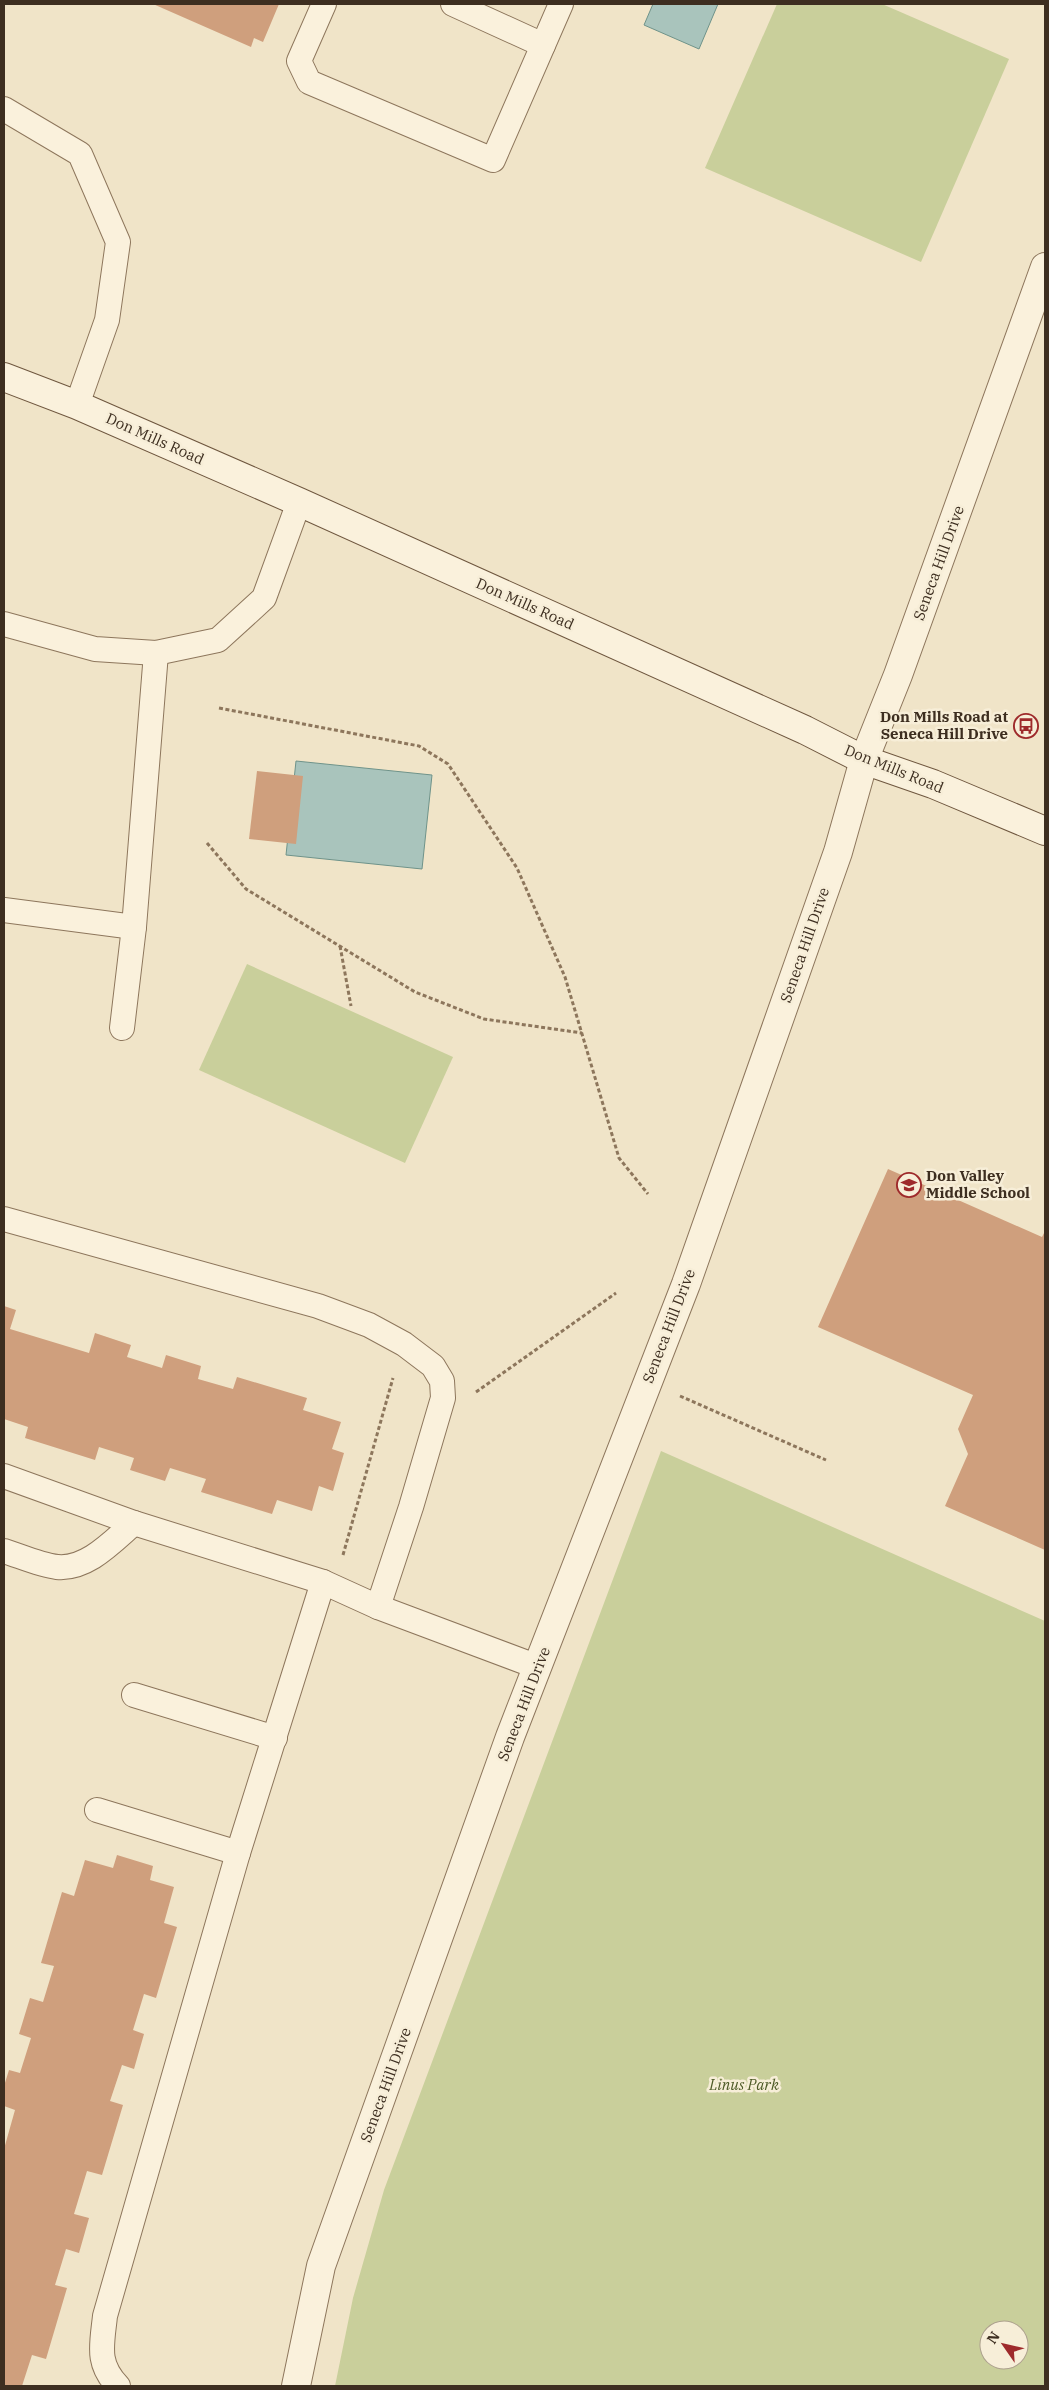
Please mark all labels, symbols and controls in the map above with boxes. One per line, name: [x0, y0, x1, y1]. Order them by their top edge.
street label: Don Mills Road: [103, 408, 207, 469]
street label: Seneca Hill Drive: [909, 503, 968, 623]
street label: Don Mills Road: [473, 573, 577, 634]
place label: Don Mills Road at Seneca Hill Drive: [880, 707, 1008, 743]
bus stop icon: Don Mills Road at Seneca Hill Drive: [1013, 713, 1039, 739]
street label: Don Mills Road: [842, 740, 947, 797]
street label: Seneca Hill Drive: [776, 885, 833, 1005]
place label: Don Valley Middle School: [926, 1166, 1030, 1202]
school or university icon: Don Valley Middle School: [896, 1172, 922, 1198]
street label: Seneca Hill Drive: [638, 1266, 699, 1386]
street label: Seneca Hill Drive: [493, 1644, 554, 1764]
street label: Seneca Hill Drive: [356, 2025, 415, 2145]
park label: Linus Park: [708, 2075, 779, 2094]
north arrow: [979, 2320, 1029, 2370]
text: N: [983, 2328, 1004, 2347]

